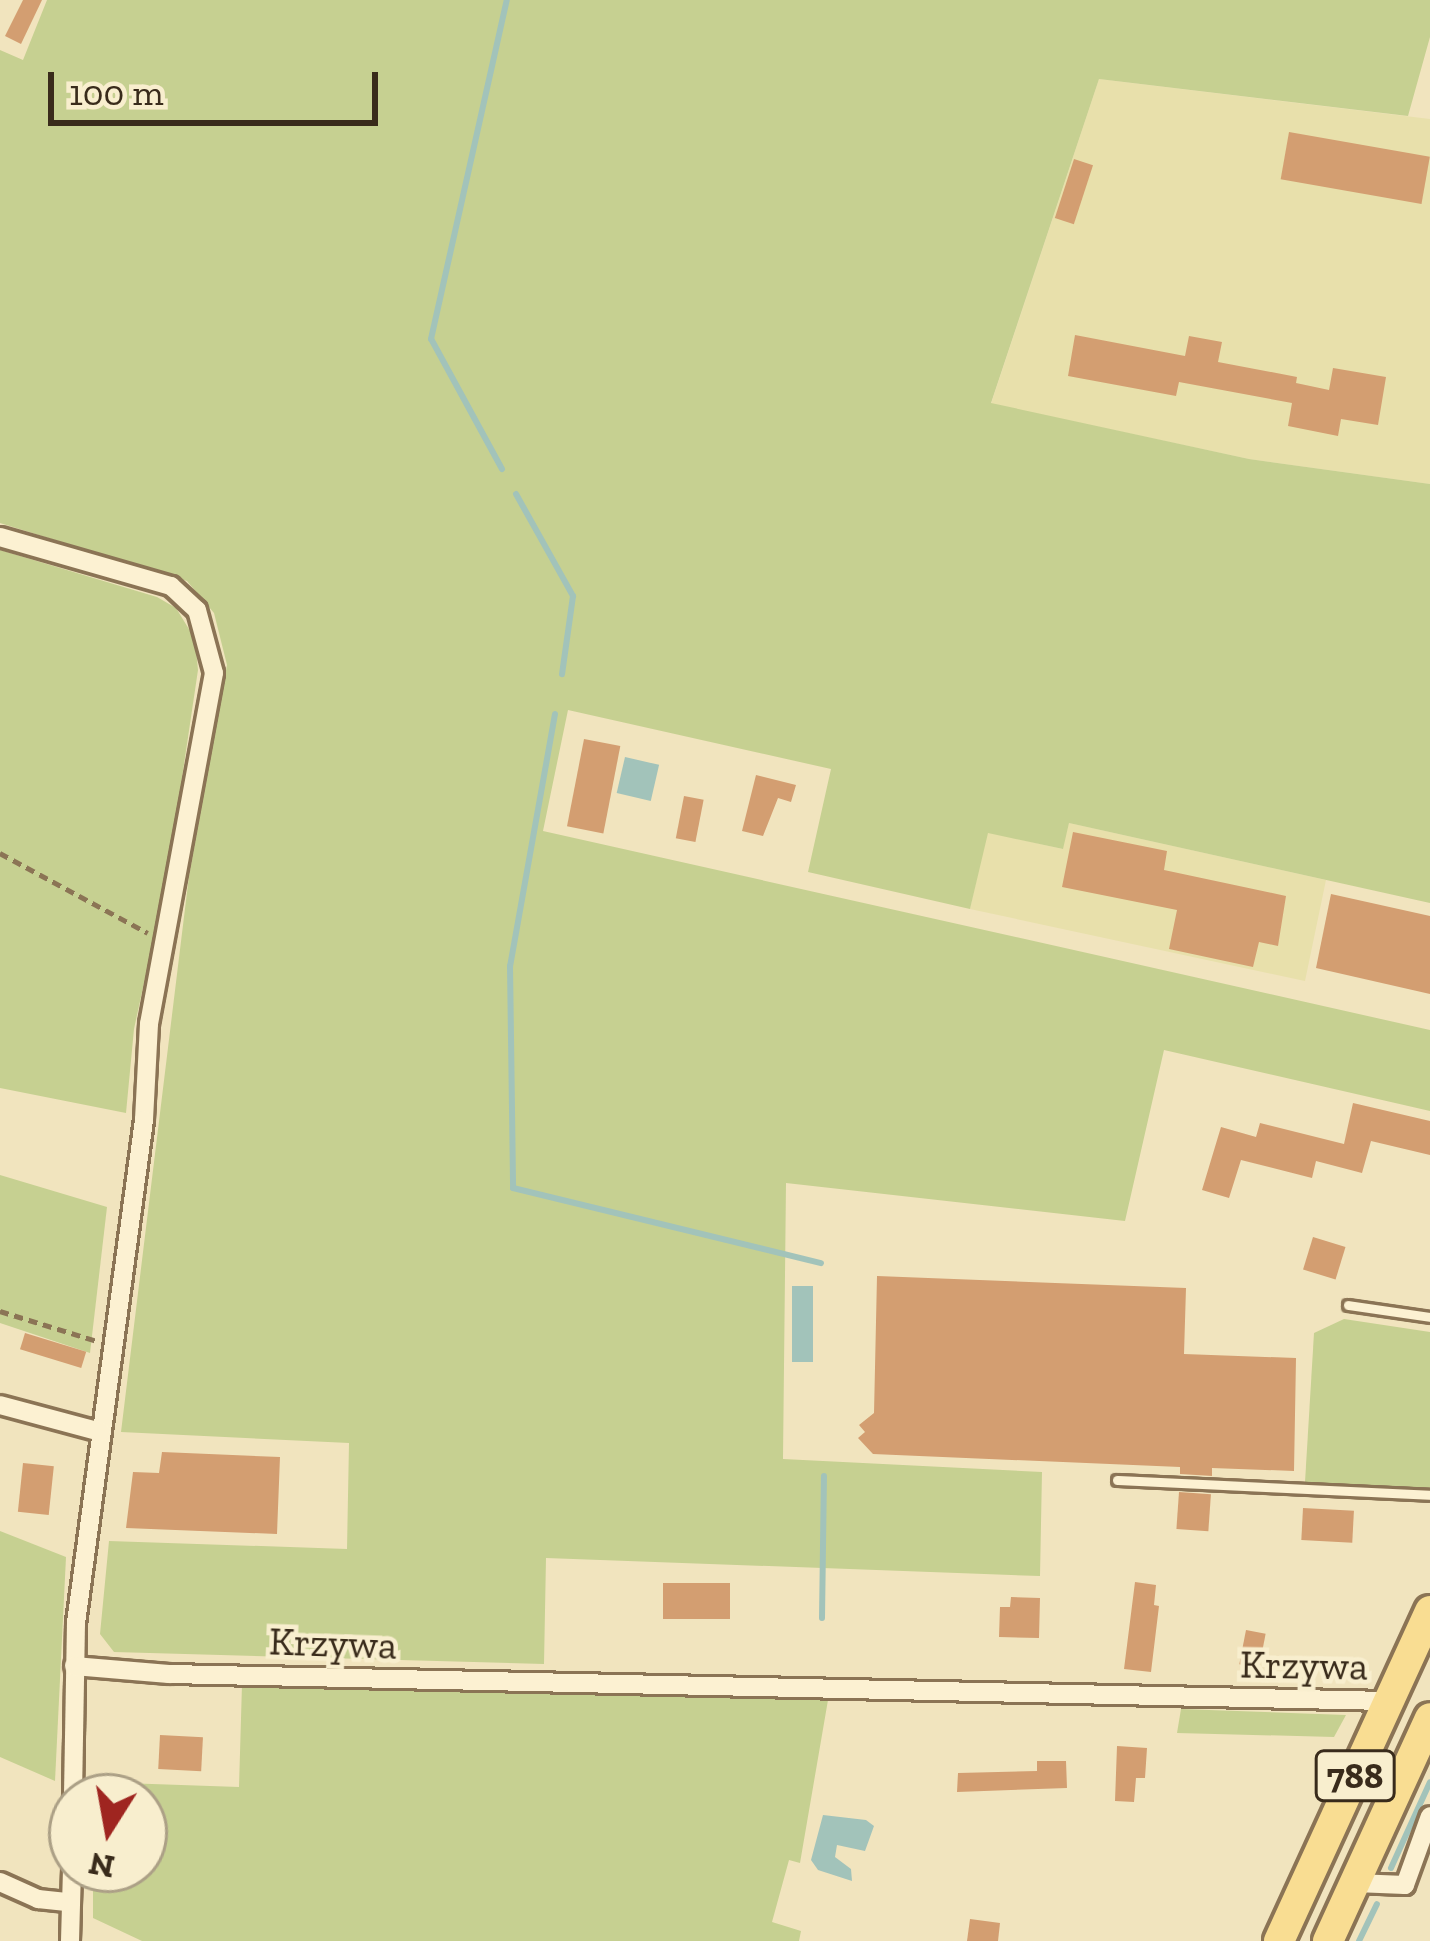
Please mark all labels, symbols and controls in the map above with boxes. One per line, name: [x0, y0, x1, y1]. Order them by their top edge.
scale bar: [54, 48, 384, 122]
text: 100 m: [69, 71, 164, 114]
street label: Krzywa: [268, 1618, 398, 1670]
street label: Krzywa: [1240, 1641, 1368, 1691]
road number: 788: [1313, 1746, 1397, 1806]
north arrow: [48, 1773, 168, 1893]
text: N: [86, 1844, 118, 1887]

